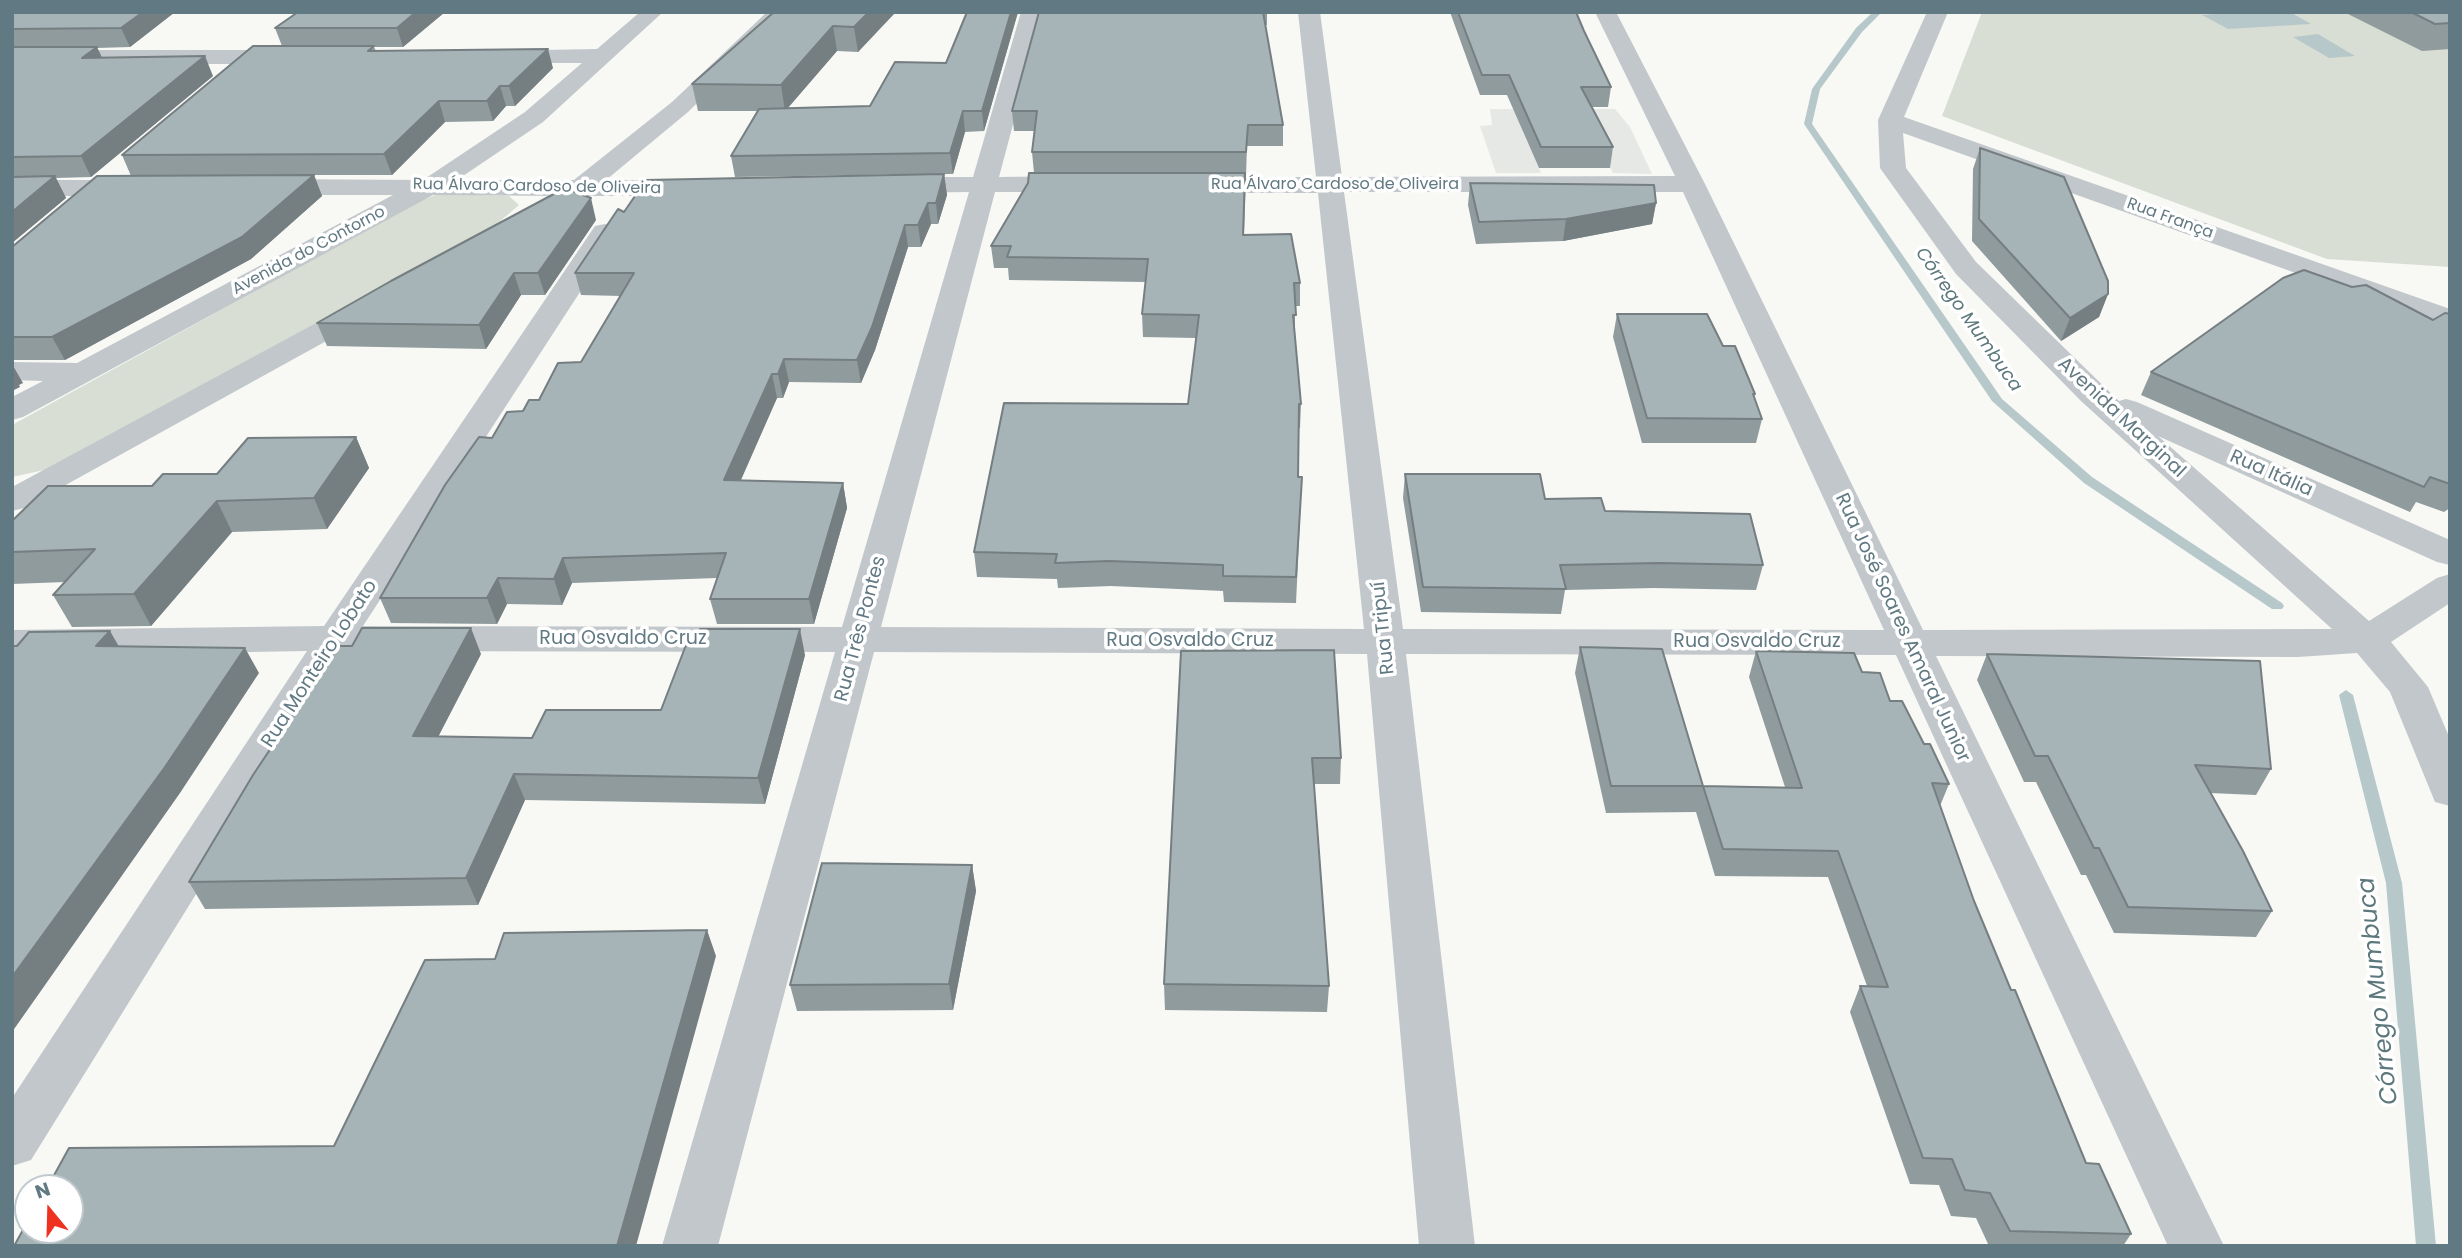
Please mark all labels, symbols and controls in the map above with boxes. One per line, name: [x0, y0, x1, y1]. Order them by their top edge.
street label: Rua Álvaro Cardoso de Oliveira: [413, 175, 661, 199]
street label: Rua Álvaro Cardoso de Oliveira: [1211, 175, 1459, 195]
street label: Rua França: [2124, 194, 2216, 244]
street label: Avenida do Contorno: [229, 203, 389, 299]
water label: Córrego Mumbuca: [1910, 244, 2026, 396]
street label: Avenida Marginal: [2052, 353, 2190, 483]
street label: Rua Itália: [2226, 446, 2316, 502]
street label: Rua José Soares Amaral Junior: [1830, 490, 1974, 766]
street label: Rua Três Pontes: [831, 554, 891, 704]
street label: Rua Monteiro Lobato: [257, 576, 383, 752]
street label: Rua Tripuí: [1368, 580, 1400, 676]
street label: Rua Osvaldo Cruz: [539, 628, 707, 650]
street label: Rua Osvaldo Cruz: [1106, 630, 1274, 652]
street label: Rua Osvaldo Cruz: [1673, 631, 1841, 653]
water label: Córrego Mumbuca: [2353, 876, 2405, 1106]
north arrow: [14, 1174, 84, 1244]
text: N: [31, 1175, 54, 1206]

